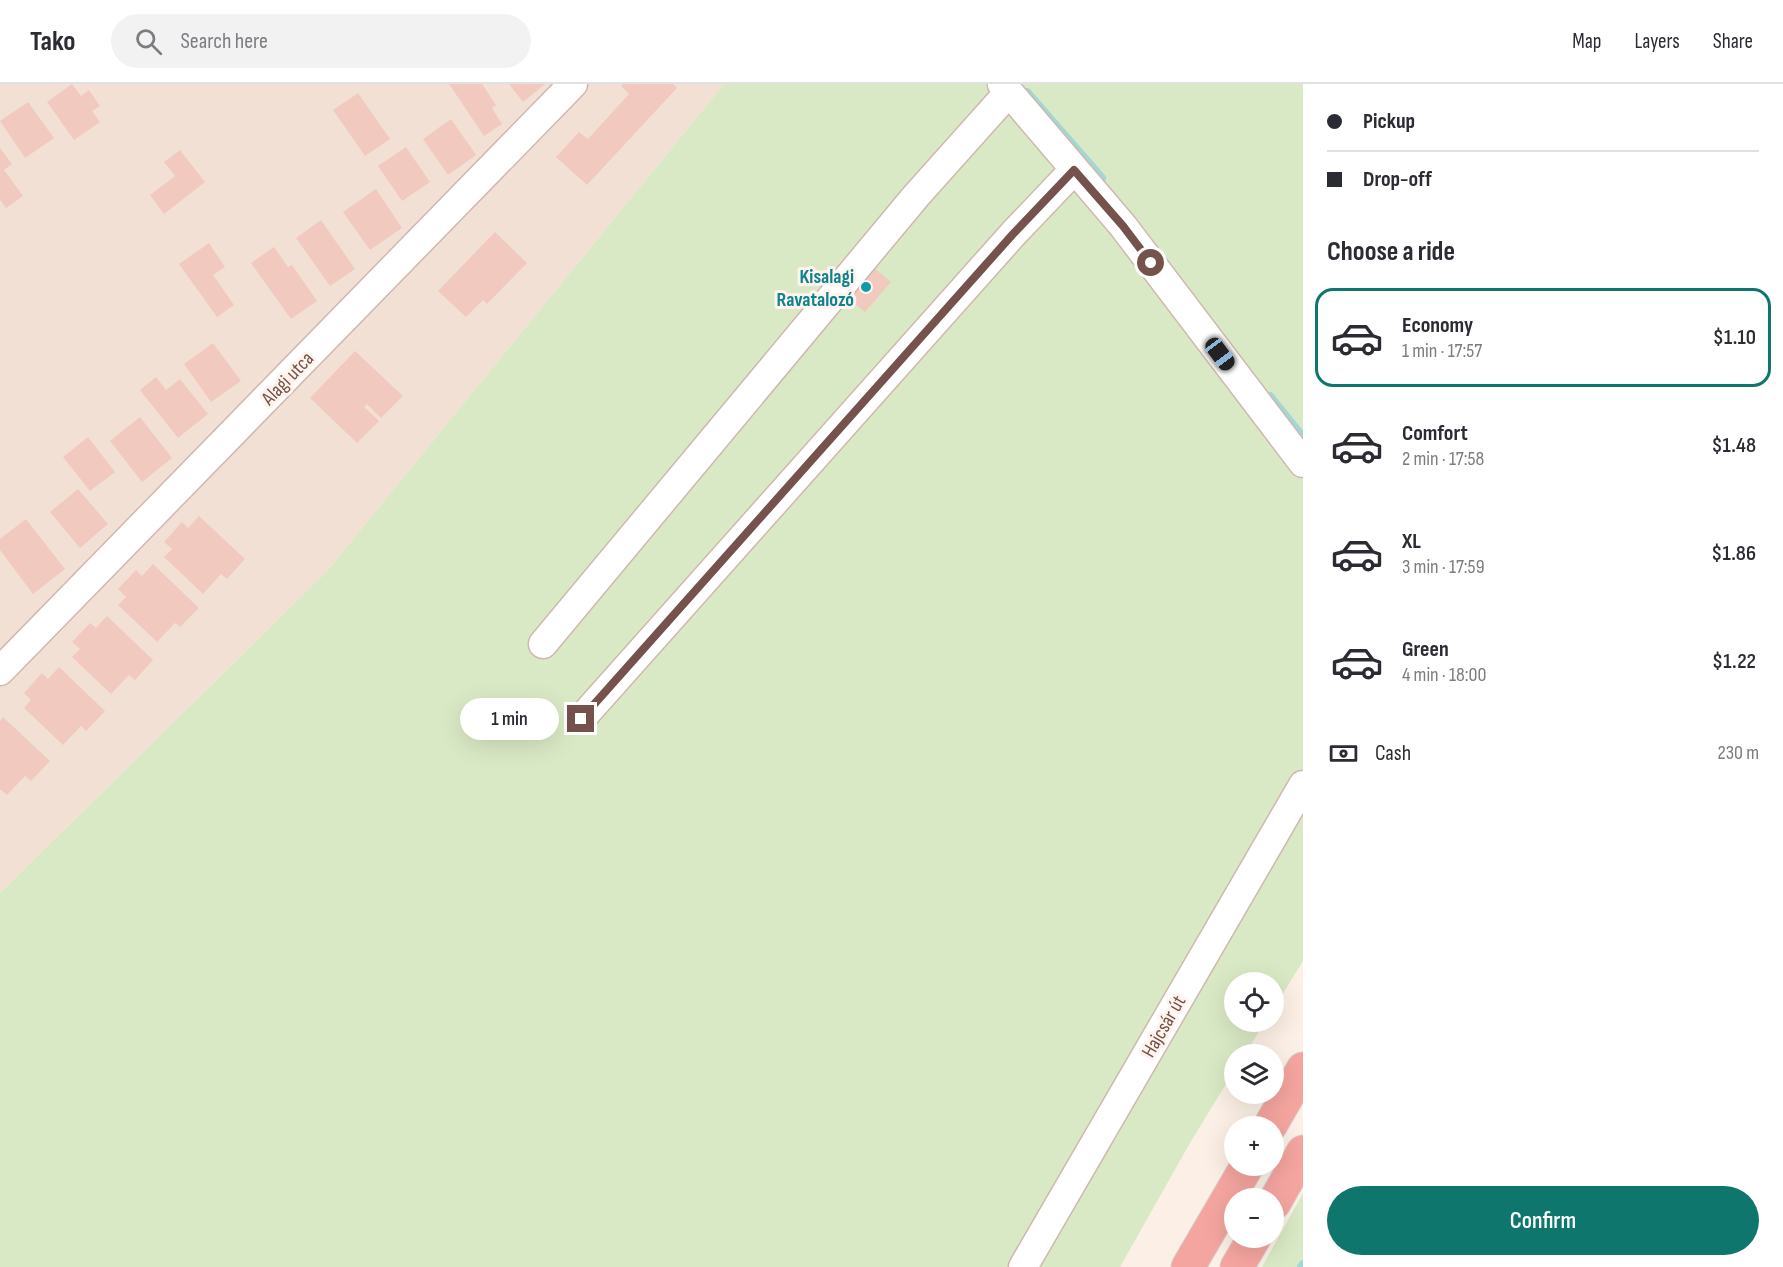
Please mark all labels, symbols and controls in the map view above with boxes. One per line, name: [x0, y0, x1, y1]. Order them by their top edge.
search box: [111, 14, 531, 68]
text: Tako: [30, 25, 75, 58]
icon: search: [132, 25, 165, 58]
text: Search here: [180, 28, 268, 55]
text: Map: [1572, 29, 1601, 54]
text: Layers: [1634, 29, 1680, 54]
text: Share: [1713, 29, 1753, 54]
text: Pickup: [1363, 108, 1415, 135]
text: Drop-off: [1363, 166, 1432, 193]
text: Choose a ride: [1327, 236, 1455, 268]
route start: [1137, 249, 1164, 276]
place label: Kisalagi Ravatalozó: [777, 265, 854, 312]
marker: Kisalagi Ravatalozó: [859, 280, 873, 294]
icon: car: [1330, 311, 1384, 365]
text: Economy: [1402, 312, 1473, 339]
text: $1.10: [1713, 324, 1756, 351]
car: [1202, 334, 1238, 374]
text: 1 min · 17:57: [1402, 339, 1482, 363]
street label: Alagi utca: [256, 347, 319, 411]
icon: car: [1330, 419, 1384, 473]
text: Comfort: [1402, 420, 1468, 447]
text: $1.48: [1711, 432, 1756, 459]
text: 2 min · 17:58: [1402, 447, 1484, 471]
icon: car: [1330, 527, 1384, 581]
text: XL: [1402, 528, 1421, 555]
text: $1.86: [1711, 540, 1756, 567]
text: 3 min · 17:59: [1402, 555, 1485, 579]
icon: car: [1330, 635, 1384, 689]
text: Green: [1402, 636, 1449, 663]
text: $1.22: [1712, 648, 1756, 675]
text: 4 min · 18:00: [1402, 663, 1486, 687]
callout: 1 min: [461, 698, 560, 740]
route end: [567, 705, 594, 732]
text: 1 min: [491, 707, 528, 731]
icon: cash: [1327, 737, 1360, 770]
text: Cash: [1375, 740, 1411, 767]
text: 230 m: [1717, 741, 1759, 765]
map controls: [1224, 972, 1284, 1248]
button: locate: [1224, 972, 1284, 1032]
street label: Hajcsár út: [1137, 991, 1191, 1062]
button: layers: [1224, 1044, 1284, 1104]
button: +: [1224, 1116, 1284, 1176]
button: Confirm: [1327, 1186, 1759, 1255]
button: −: [1224, 1188, 1284, 1248]

